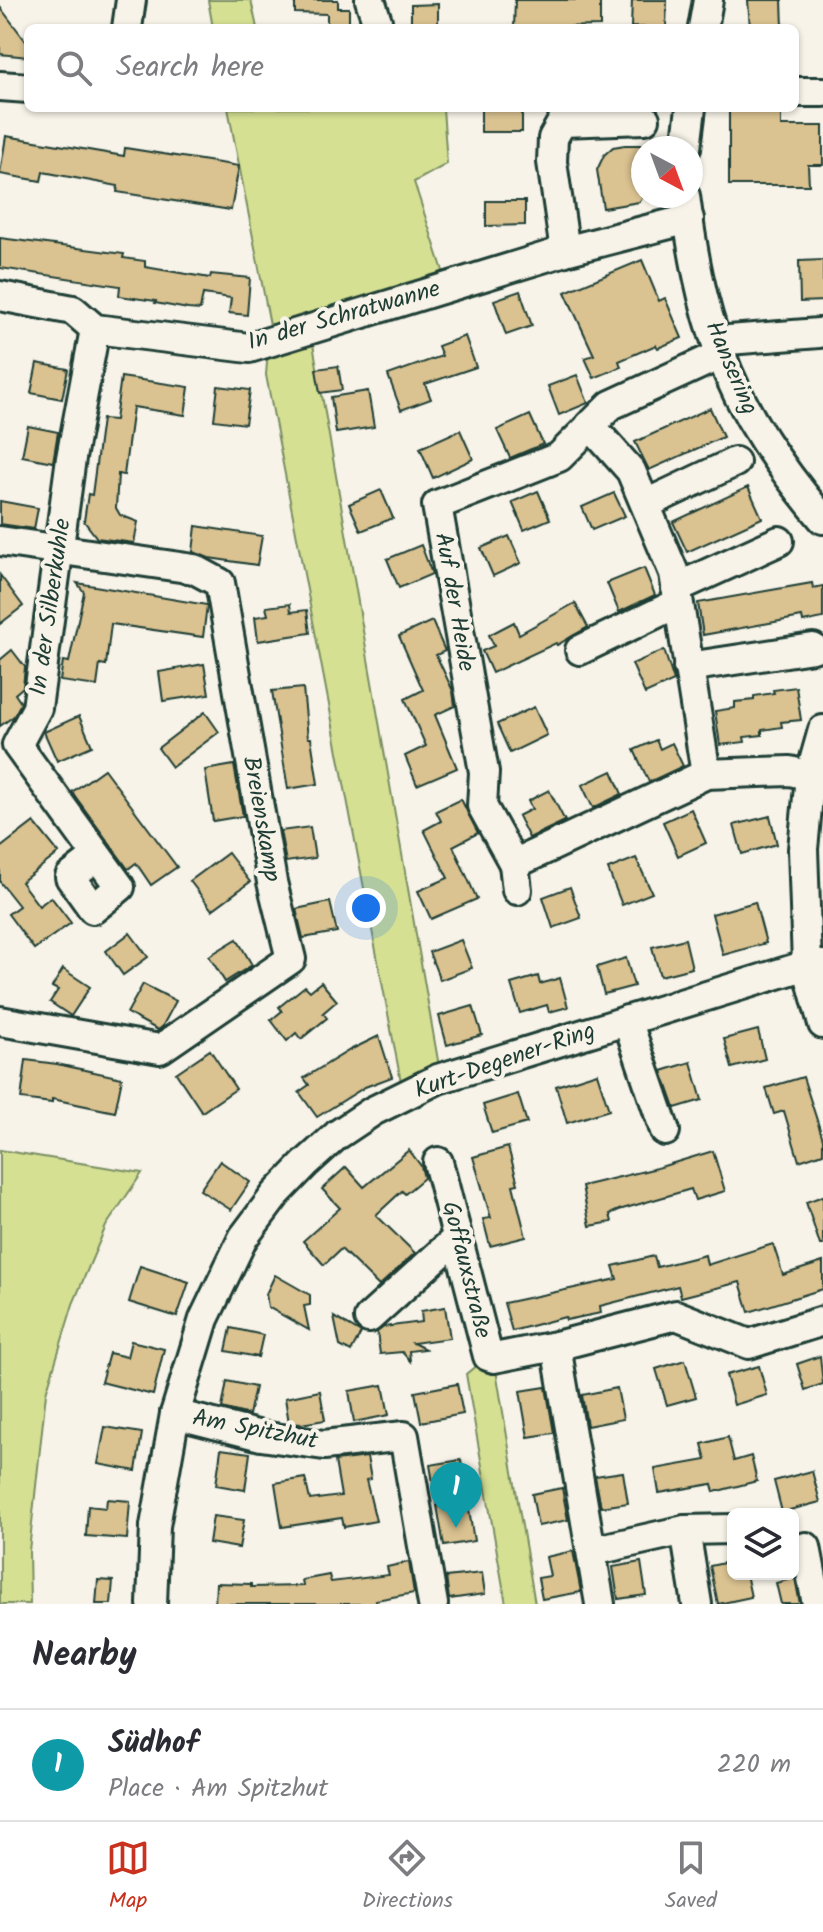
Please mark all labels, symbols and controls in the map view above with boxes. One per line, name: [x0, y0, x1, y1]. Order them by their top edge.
search box: [24, 24, 799, 112]
text: Search here: [116, 44, 264, 92]
icon: search: [52, 46, 96, 90]
north arrow: [631, 136, 703, 208]
street label: In der Schratwanne: [243, 270, 445, 362]
street label: Hansering: [694, 315, 768, 421]
street label: In der Silberkuhle: [19, 516, 83, 698]
street label: Auf der Heide: [423, 529, 485, 675]
street label: Breienskamp: [231, 753, 291, 885]
your location: [346, 888, 386, 928]
street label: Kurt-Degener-Ring: [409, 1012, 601, 1110]
street label: Goffauxstraße: [430, 1197, 502, 1343]
street label: Am Spitzhut: [189, 1399, 322, 1461]
pin: 1: [430, 1462, 482, 1528]
map controls: [727, 1508, 799, 1580]
button: layers: [727, 1508, 799, 1580]
text: Nearby: [32, 1629, 137, 1683]
text: Südhof: [108, 1720, 199, 1768]
text: 1: [54, 1744, 62, 1786]
text: 220 m: [717, 1744, 791, 1786]
text: Place · Am Spitzhut: [108, 1768, 328, 1810]
tab: Map: [106, 1836, 150, 1919]
tab: Directions: [362, 1836, 453, 1919]
tab: Saved: [665, 1836, 717, 1919]

